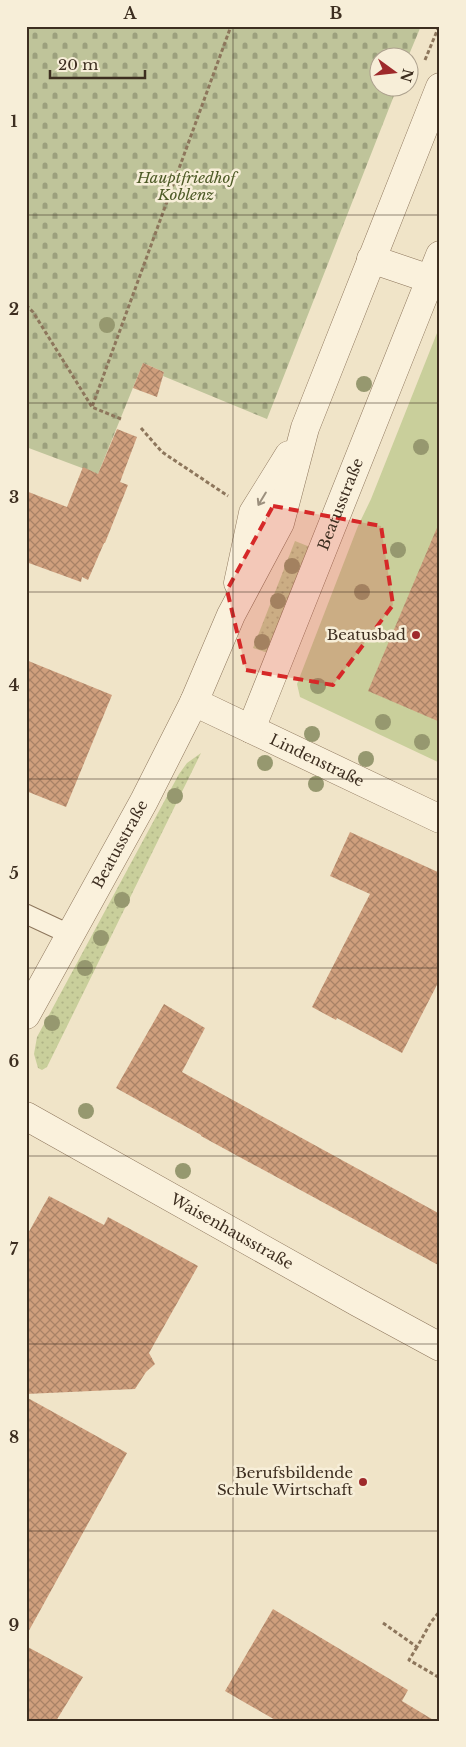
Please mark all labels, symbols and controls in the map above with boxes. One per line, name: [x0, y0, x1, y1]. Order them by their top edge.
text: A: [123, 3, 138, 23]
text: B: [330, 3, 343, 23]
scale bar: [50, 48, 145, 80]
north arrow: [368, 48, 418, 98]
text: 20 m: [58, 55, 98, 74]
text: N: [396, 67, 417, 84]
text: 1: [11, 111, 18, 131]
park label: Hauptfriedhof Koblenz: [136, 168, 239, 204]
text: 2: [9, 299, 19, 319]
street label: Beatusstraße: [313, 455, 367, 553]
text: 3: [9, 487, 19, 507]
one-way arrow: [256, 492, 266, 506]
place label: Beatusbad: [327, 625, 406, 644]
marker: Beatusbad: [410, 629, 422, 641]
text: 4: [9, 675, 19, 695]
street label: Lindenstraße: [267, 729, 367, 791]
street label: Beatusstraße: [88, 797, 152, 891]
text: 5: [9, 863, 19, 883]
text: 6: [9, 1051, 20, 1071]
street label: Waisenhausstraße: [166, 1189, 297, 1273]
text: 7: [10, 1239, 19, 1259]
text: 8: [9, 1427, 19, 1447]
place label: Berufsbildende Schule Wirtschaft: [217, 1463, 353, 1499]
marker: Berufsbildende Schule Wirtschaft: [357, 1476, 369, 1488]
text: 9: [9, 1615, 20, 1635]

